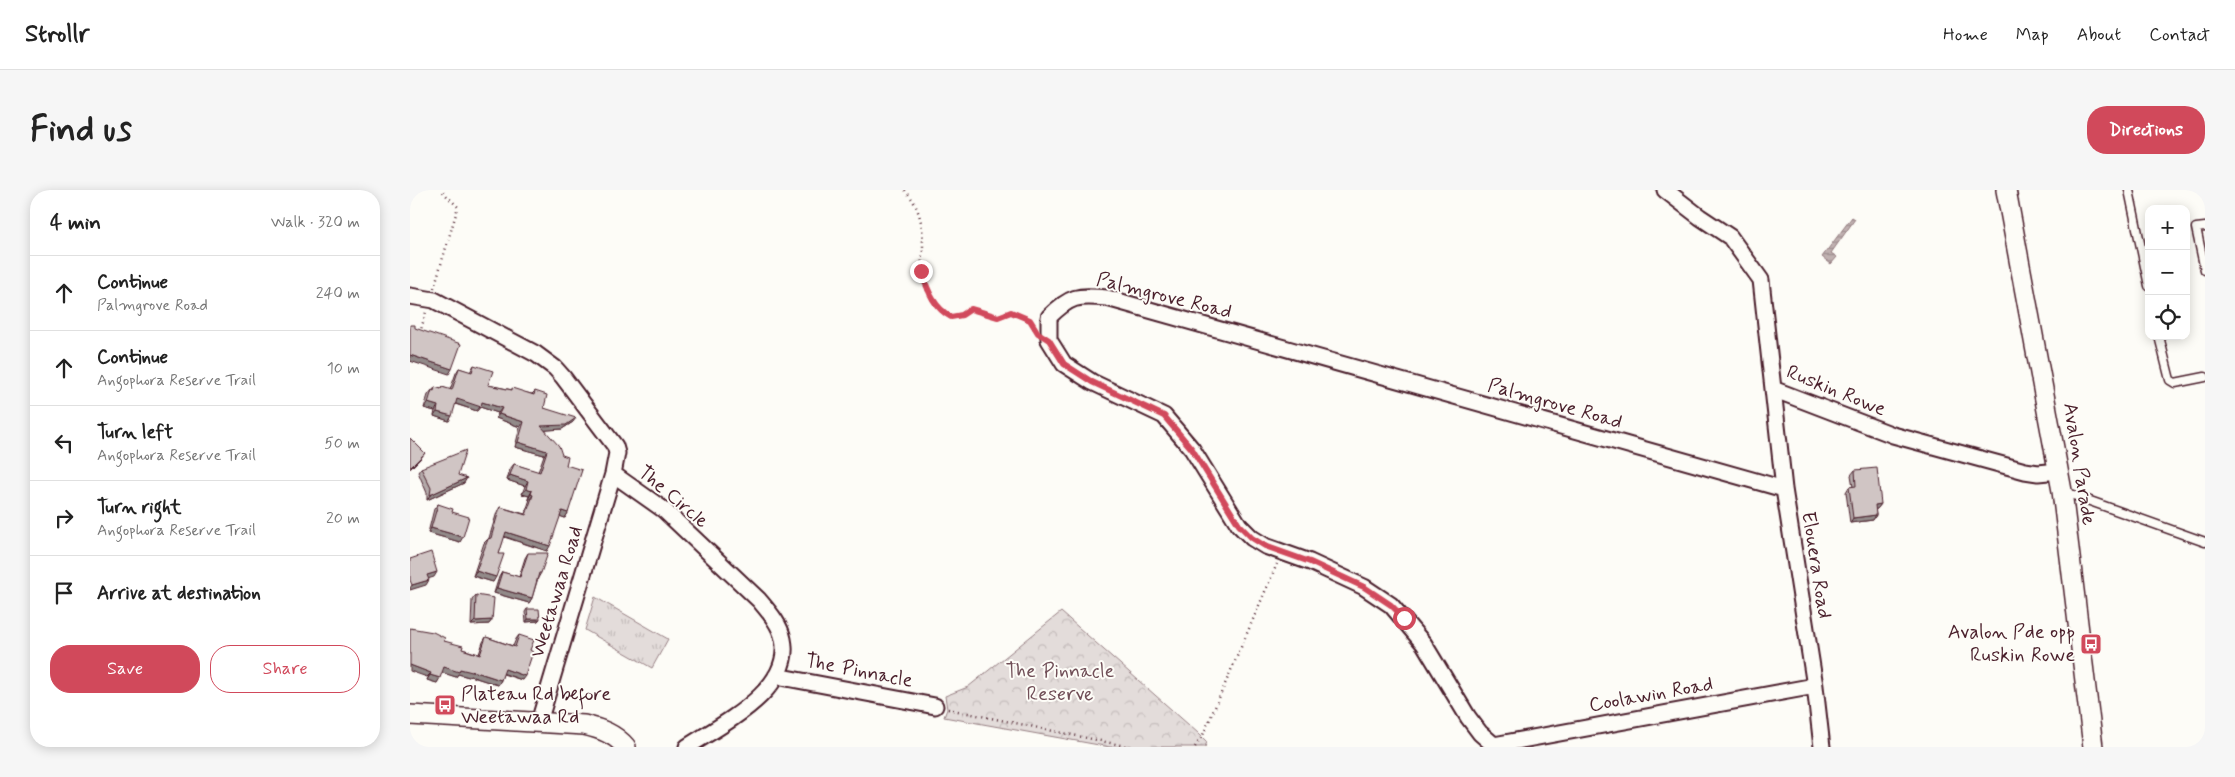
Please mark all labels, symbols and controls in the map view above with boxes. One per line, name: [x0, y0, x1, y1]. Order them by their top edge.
text: Strollr: [25, 19, 89, 50]
text: Home: [1943, 23, 1988, 47]
text: Map: [2016, 23, 2049, 47]
text: About: [2077, 23, 2121, 47]
text: Contact: [2149, 23, 2210, 47]
button: Directions: [2087, 106, 2205, 154]
text: Find us: [30, 107, 132, 153]
map controls: [2145, 205, 2190, 340]
button: +: [2145, 205, 2190, 250]
text: 4 min: [50, 209, 101, 237]
text: Walk · 320 m: [271, 212, 360, 233]
button: −: [2145, 250, 2190, 295]
route end: [910, 260, 933, 283]
street label: Palmgrove Road: [1093, 266, 1235, 326]
text: Continue: [97, 270, 168, 295]
icon: ahead: [50, 279, 78, 307]
text: 240 m: [316, 283, 360, 304]
text: Palmgrove Road: [97, 295, 208, 316]
button: locate: [2145, 295, 2190, 340]
text: Continue: [97, 345, 168, 370]
icon: ahead: [50, 354, 78, 382]
text: 10 m: [327, 358, 360, 379]
street label: Ruskin Rowe: [1782, 359, 1890, 423]
text: Angophora Reserve Trail: [97, 370, 256, 391]
street label: Palmgrove Road: [1485, 372, 1625, 436]
street label: Avalon Parade: [2056, 401, 2102, 527]
text: Turn left: [97, 420, 173, 445]
icon: left: [50, 429, 78, 457]
text: 50 m: [324, 433, 360, 454]
text: Angophora Reserve Trail: [97, 445, 256, 466]
street label: The Circle: [632, 459, 714, 535]
text: Turn right: [97, 495, 181, 520]
icon: right: [50, 504, 78, 532]
text: 20 m: [326, 508, 360, 529]
street label: Elouera Road: [1794, 509, 1838, 621]
text: Angophora Reserve Trail: [97, 520, 256, 541]
street label: Weetawaa Road: [524, 523, 590, 661]
icon: arrive: [50, 579, 78, 607]
text: Arrive at destination: [97, 581, 261, 606]
route start: [1393, 607, 1416, 630]
place label: Avalon Pde opp Ruskin Rowe: [1948, 619, 2075, 669]
bus stop icon: Avalon Pde opp Ruskin Rowe: [2079, 632, 2103, 656]
button: Save: [50, 645, 200, 693]
button: Share: [210, 645, 360, 693]
street label: The Pinnacle: [803, 647, 915, 695]
park label: The Pinnacle Reserve: [1006, 658, 1115, 708]
street label: Coolawin Road: [1587, 671, 1715, 719]
place label: Plateau Rd before Weetawaa Rd: [461, 681, 611, 731]
bus stop icon: Plateau Rd before Weetawaa Rd: [433, 693, 457, 717]

